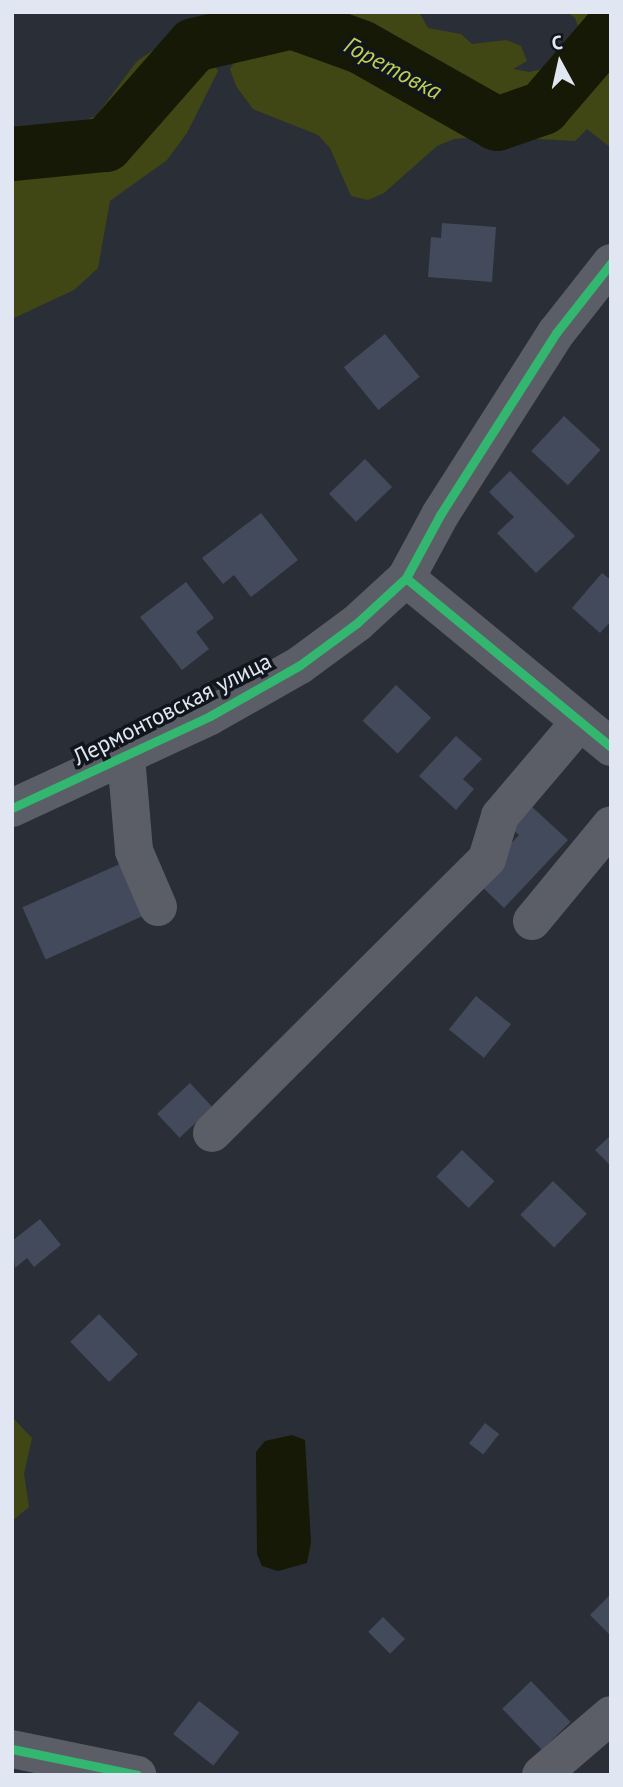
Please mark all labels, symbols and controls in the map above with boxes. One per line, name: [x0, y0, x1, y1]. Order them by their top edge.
north arrow: [525, 28, 595, 98]
water label: Горетовка: [339, 30, 447, 106]
text: С: [550, 30, 564, 55]
street label: Лермонтовская улица: [68, 647, 276, 771]

